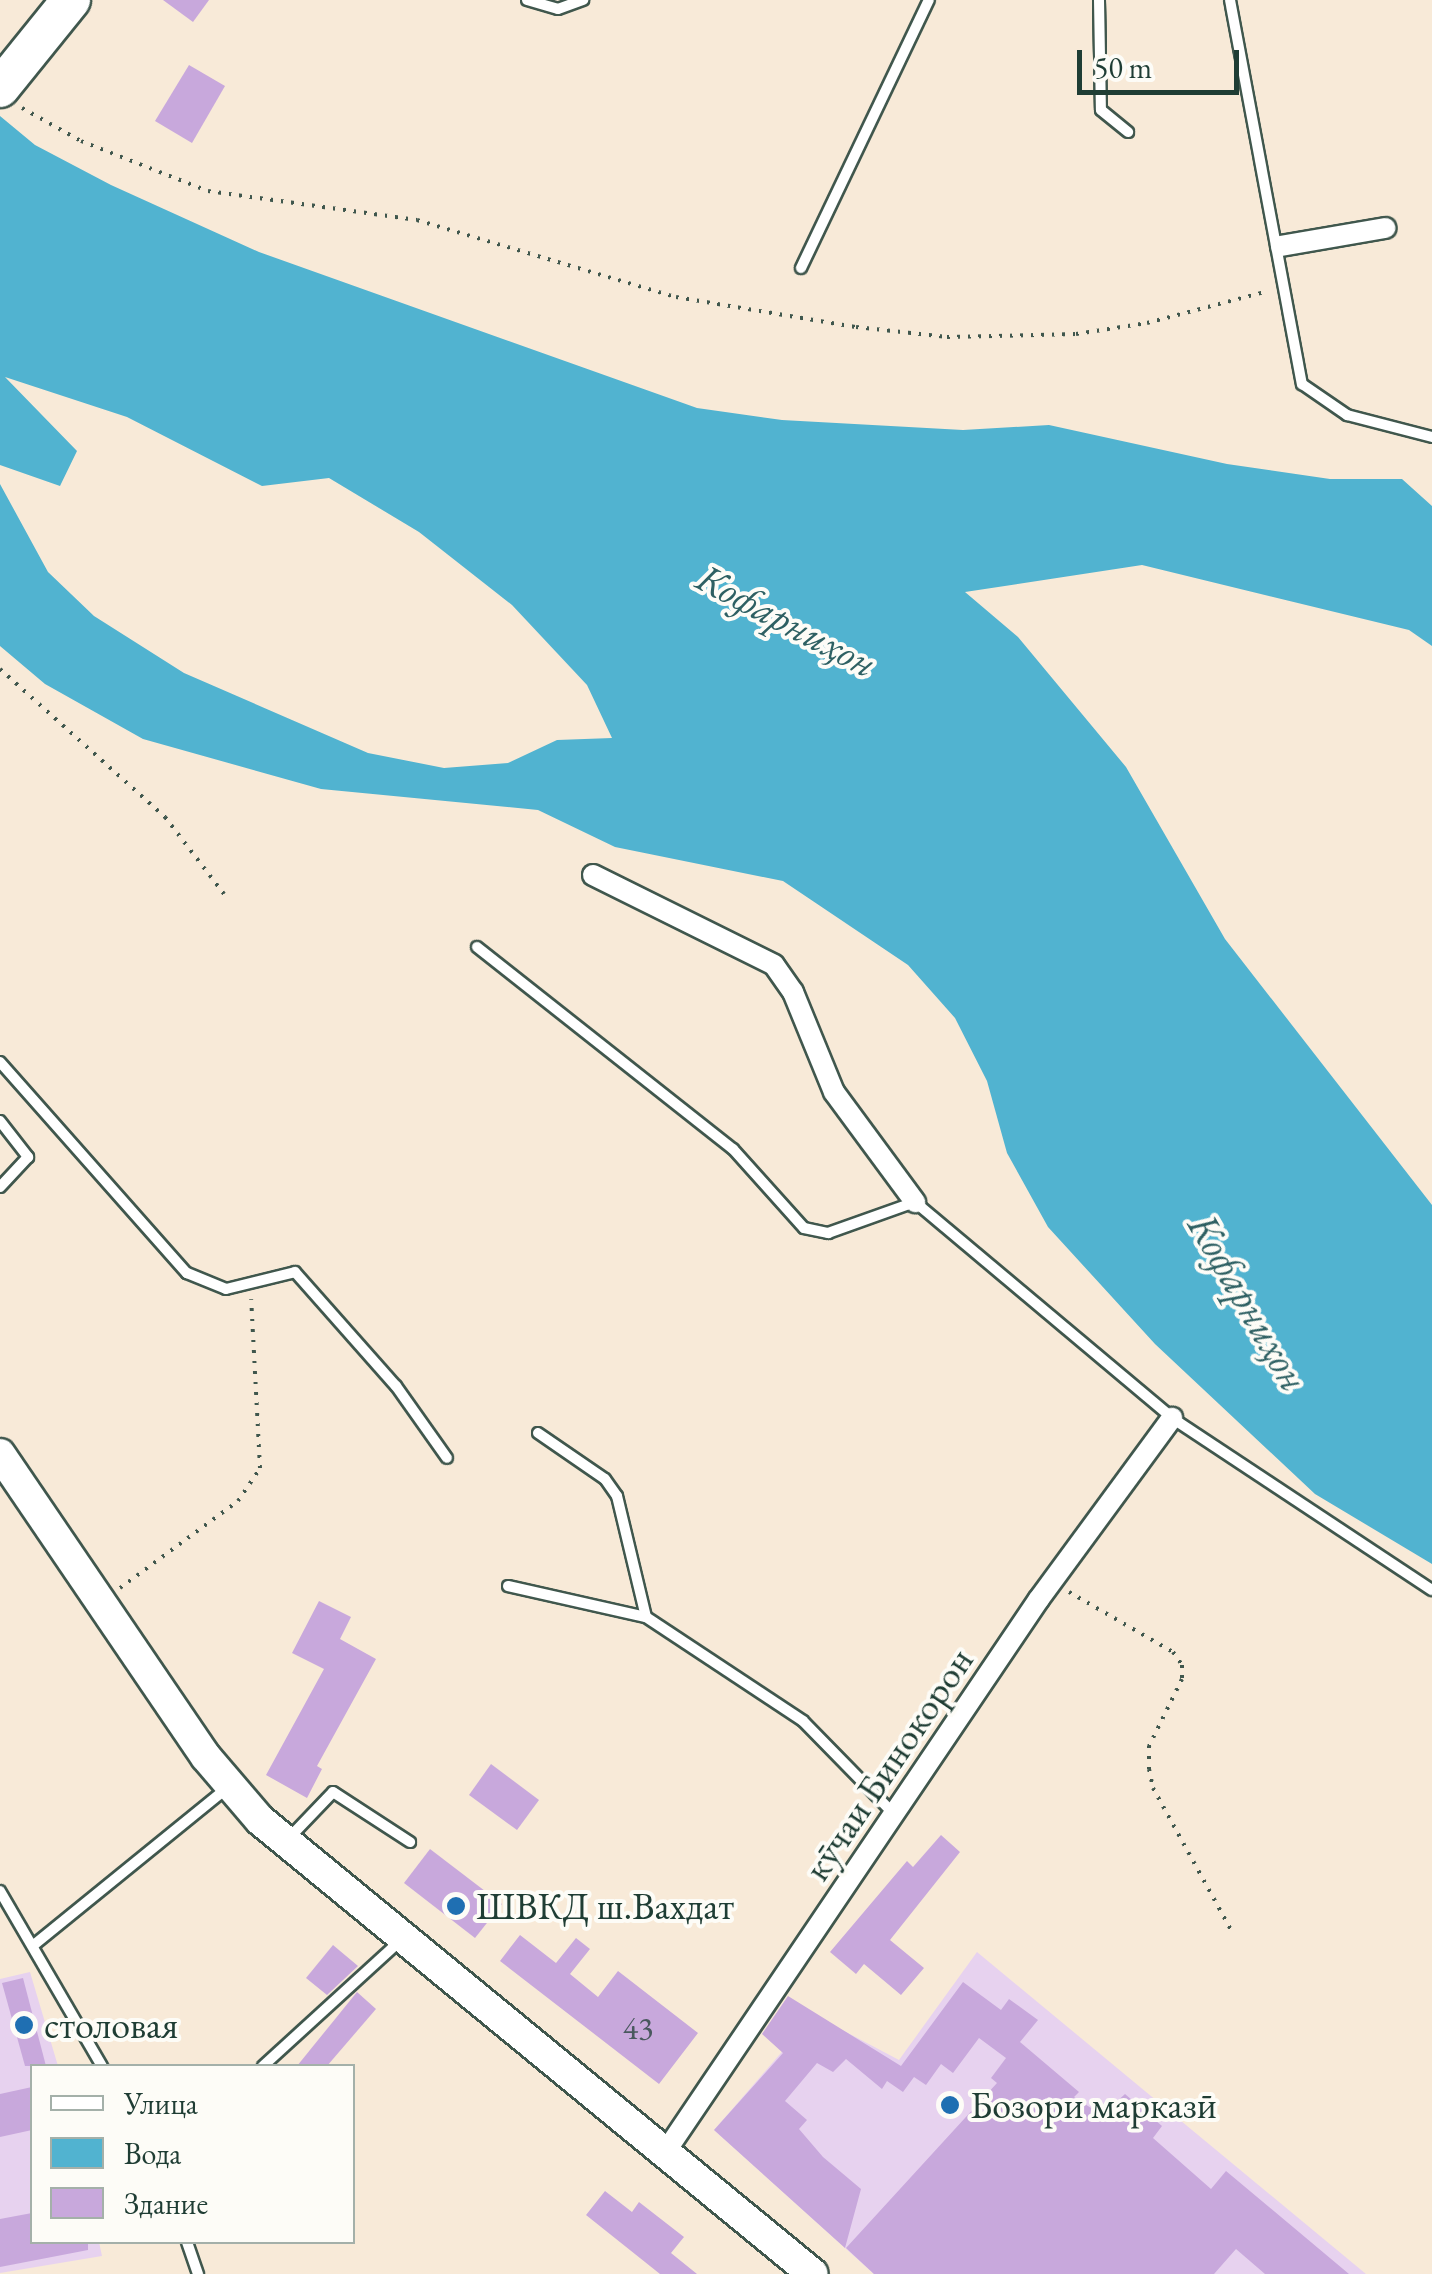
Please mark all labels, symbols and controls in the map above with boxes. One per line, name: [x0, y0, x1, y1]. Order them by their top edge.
scale bar: [1082, 30, 1244, 92]
text: 50 m: [1094, 48, 1152, 87]
water label: Кофарниҳон: [689, 553, 885, 687]
water label: Кофарниҳон: [1179, 1205, 1319, 1399]
street label: кӯчаи Бинокорон: [794, 1639, 982, 1889]
place label: ШВКД ш.Вахдат: [476, 1883, 734, 1929]
marker: ШВКД ш.Вахдат: [445, 1895, 467, 1917]
place label: столовая: [44, 2002, 178, 2048]
house number: 43: [623, 2009, 653, 2047]
marker: столовая: [13, 2014, 35, 2036]
legend: [30, 2064, 355, 2244]
place label: Бозори марказӣ: [970, 2082, 1217, 2128]
text: Улица: [124, 2084, 198, 2123]
marker: Бозори марказӣ: [939, 2094, 961, 2116]
text: Вода: [124, 2134, 181, 2173]
text: Здание: [124, 2184, 208, 2223]

